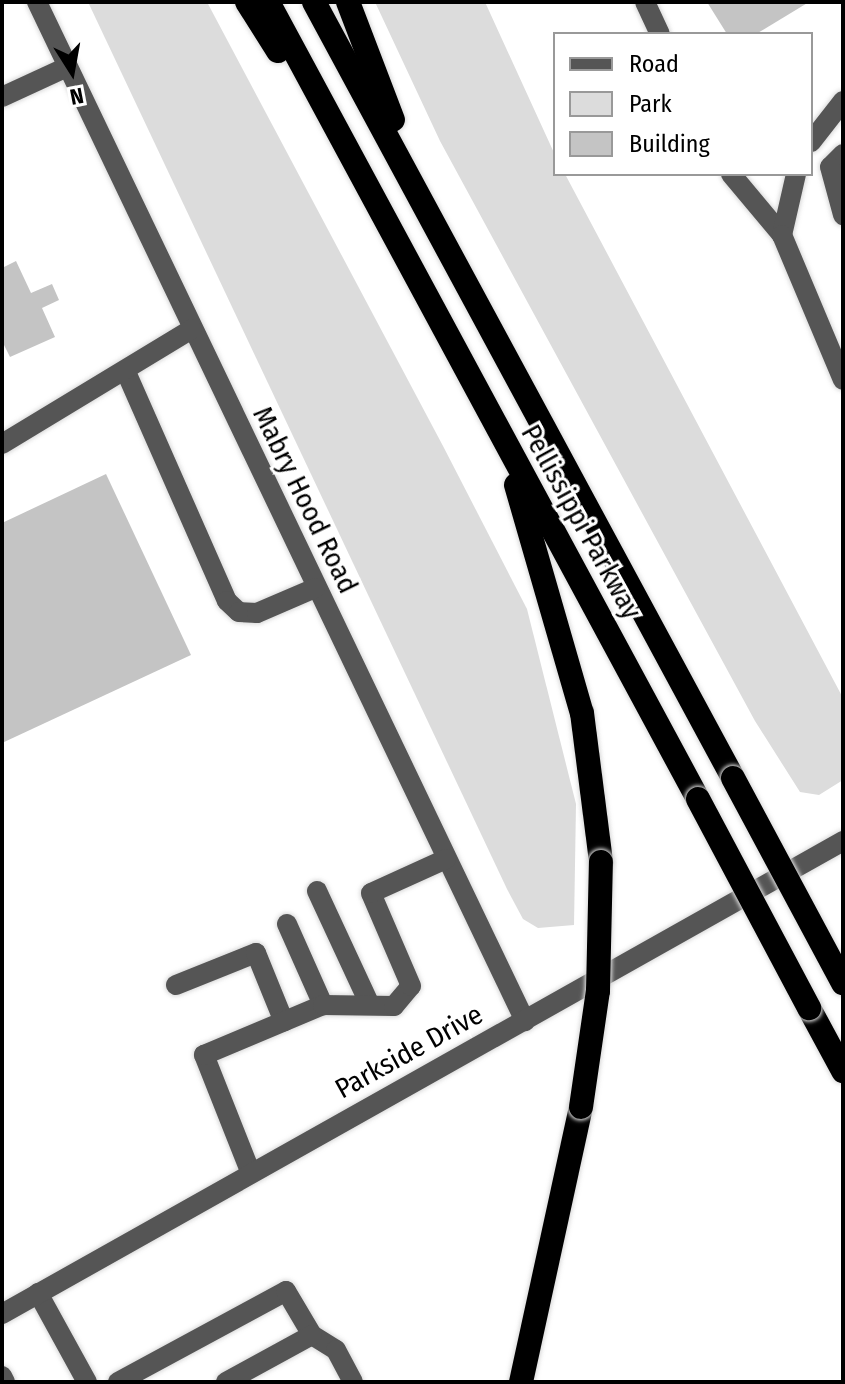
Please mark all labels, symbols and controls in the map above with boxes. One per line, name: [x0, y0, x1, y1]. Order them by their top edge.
north arrow: [32, 32, 112, 112]
legend: [553, 32, 813, 176]
text: Road: [629, 50, 679, 78]
text: N: [68, 82, 86, 111]
text: Park: [629, 90, 672, 118]
text: Building: [629, 130, 710, 158]
street label: Mabry Hood Road: [245, 401, 365, 599]
street label: Pellissippi Parkway: [514, 419, 648, 625]
street label: Parkside Drive: [329, 998, 489, 1106]

